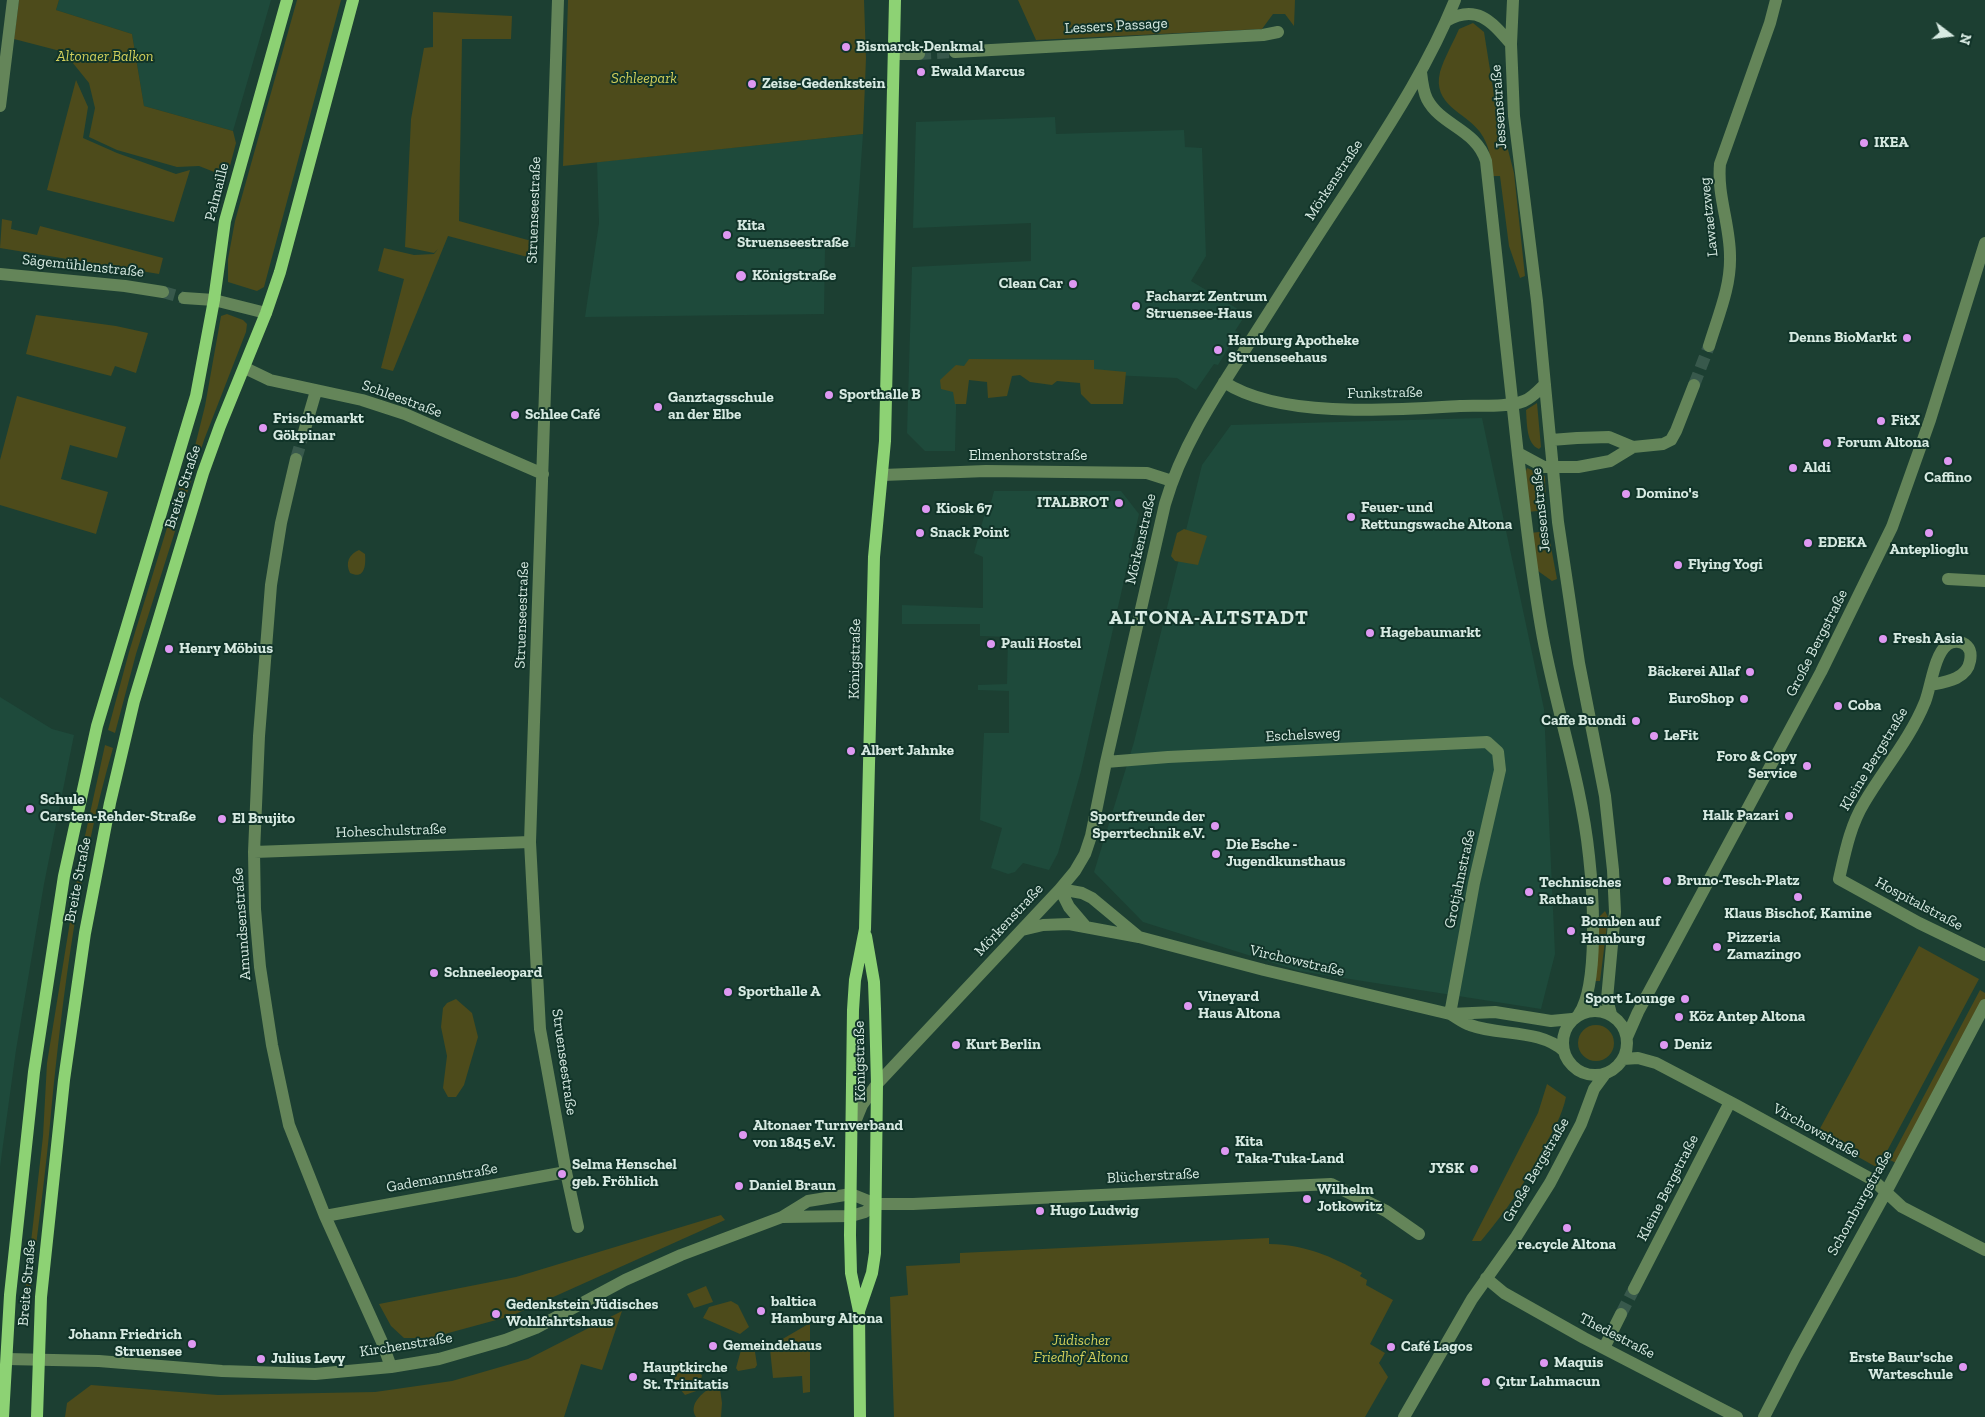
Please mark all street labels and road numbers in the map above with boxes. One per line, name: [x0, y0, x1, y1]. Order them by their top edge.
street label: Lessers Passage: [1064, 14, 1168, 38]
street label: Jessenstraße: [1487, 64, 1511, 150]
street label: Mörkenstraße: [1301, 136, 1367, 224]
street label: Struenseestraße: [523, 156, 545, 264]
street label: Palmaille: [201, 161, 233, 223]
street label: Lawaetzweg: [1696, 176, 1722, 258]
street label: Sägemühlenstraße: [21, 251, 145, 281]
street label: Schleestraße: [359, 376, 445, 422]
street label: Funkstraße: [1347, 383, 1423, 403]
street label: Breite Straße: [161, 443, 205, 531]
street label: Elmenhorststraße: [969, 447, 1087, 465]
street label: Jessenstraße: [1528, 467, 1554, 553]
street label: Mörkenstraße: [1122, 492, 1160, 586]
street label: Struenseestraße: [511, 561, 533, 669]
street label: Große Bergstraße: [1782, 586, 1852, 700]
street label: Königstraße: [845, 619, 865, 699]
street label: Kleine Bergstraße: [1836, 704, 1912, 814]
street label: Eschelsweg: [1265, 724, 1341, 746]
street label: Hoheschulstraße: [335, 820, 447, 842]
street label: Grotjahnstraße: [1441, 828, 1479, 930]
street label: Breite Straße: [61, 836, 95, 924]
street label: Amundsenstraße: [229, 867, 255, 981]
street label: Hospitalstraße: [1872, 873, 1966, 935]
street label: Mörkenstraße: [971, 880, 1047, 960]
street label: Virchowstraße: [1248, 941, 1346, 981]
street label: Struenseestraße: [548, 1008, 580, 1116]
street label: Königstraße: [850, 1021, 870, 1101]
street label: Virchowstraße: [1769, 1100, 1863, 1162]
street label: Große Bergstraße: [1499, 1115, 1573, 1225]
street label: Kleine Bergstraße: [1633, 1132, 1703, 1244]
street label: Schomburgstraße: [1824, 1147, 1896, 1259]
street label: Gademannstraße: [385, 1159, 499, 1197]
street label: Blücherstraße: [1106, 1165, 1200, 1187]
street label: Breite Straße: [14, 1239, 40, 1327]
street label: Thedestraße: [1576, 1309, 1658, 1363]
street label: Kirchenstraße: [358, 1329, 454, 1361]

